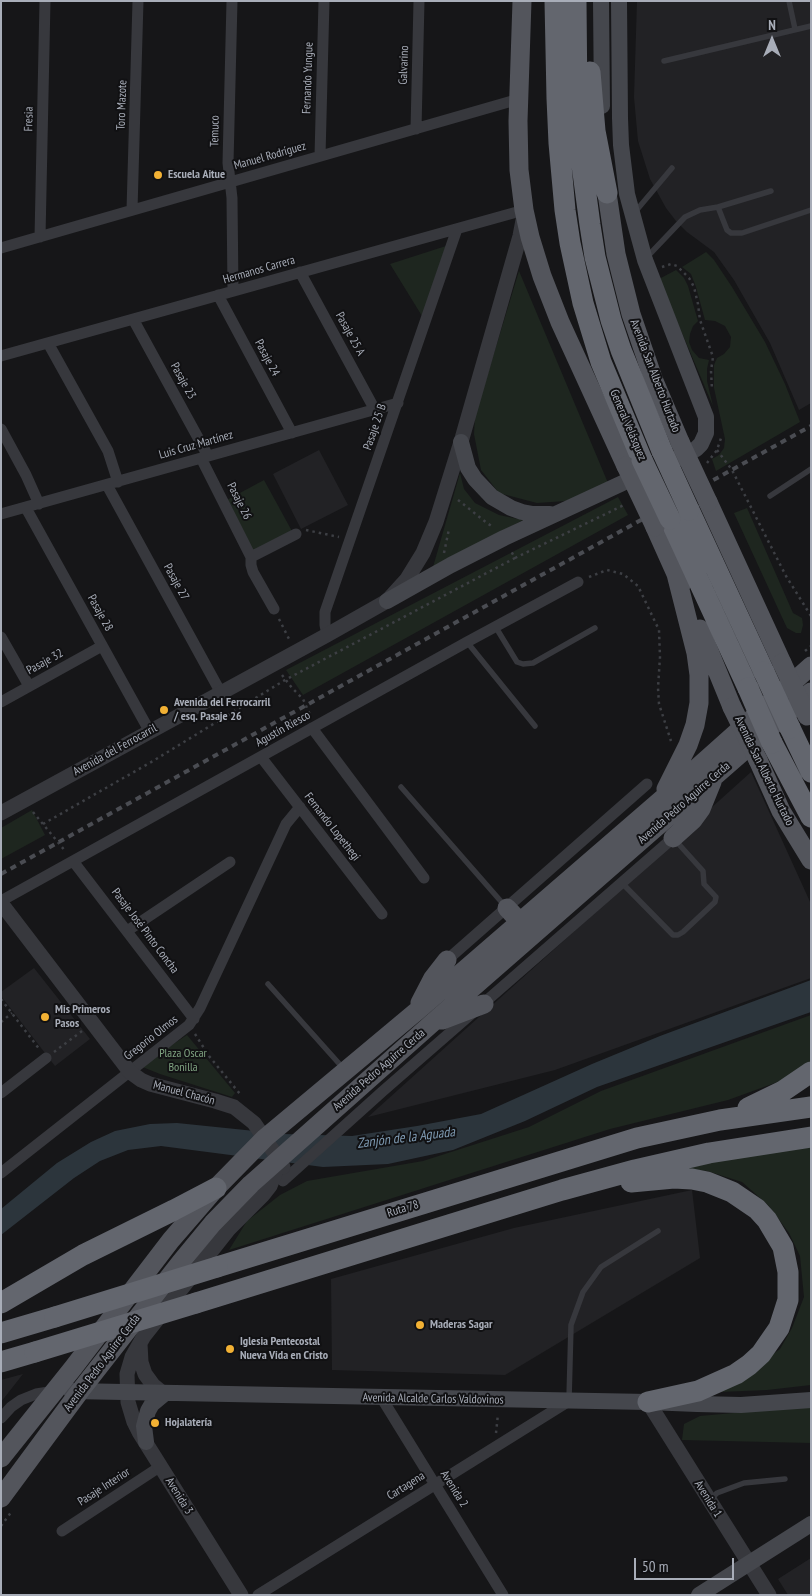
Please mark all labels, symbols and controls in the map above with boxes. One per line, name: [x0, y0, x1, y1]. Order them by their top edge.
north arrow: [747, 15, 797, 65]
text: N: [768, 16, 776, 34]
street label: Fernando Yungue: [300, 42, 316, 114]
street label: Galvarino: [396, 45, 412, 85]
street label: Toro Mazote: [114, 80, 130, 130]
street label: Fresia: [22, 107, 36, 131]
street label: Temuco: [208, 115, 222, 147]
street label: Manuel Rodríguez: [232, 139, 308, 173]
place label: Escuela Aitue: [168, 168, 225, 182]
marker: Escuela Aitue: [152, 169, 164, 181]
street label: Hermanos Carrera: [221, 253, 297, 287]
street label: Pasaje 25 A: [332, 310, 368, 358]
street label: Avenida San Alberto Hurtado: [627, 317, 683, 435]
street label: Pasaje 24: [251, 337, 283, 379]
street label: Pasaje 23: [167, 360, 199, 402]
street label: General Velásquez: [607, 387, 649, 463]
street label: Pasaje 25 B: [360, 402, 390, 452]
street label: Luis Cruz Martínez: [157, 428, 235, 462]
street label: Pasaje 26: [224, 480, 254, 522]
street label: Pasaje 27: [160, 561, 192, 603]
street label: Pasaje 28: [84, 592, 116, 634]
street label: Pasaje 32: [24, 646, 66, 678]
place label: Avenida del Ferrocarril / esq. Pasaje 26: [174, 696, 270, 724]
marker: Avenida del Ferrocarril / esq. Pasaje 26: [158, 704, 170, 716]
street label: Agustín Riesco: [253, 708, 313, 750]
street label: Avenida San Alberto Hurtado: [731, 714, 797, 828]
street label: Avenida del Ferrocarril: [71, 721, 159, 779]
street label: Avenida Pedro Aguirre Cerda: [635, 759, 733, 847]
street label: Fernando Lopethegi: [301, 790, 363, 864]
street label: Pasaje José Pinto Concha: [108, 886, 182, 976]
place label: Mis Primeros Pasos: [55, 1003, 110, 1031]
marker: Mis Primeros Pasos: [39, 1011, 51, 1023]
street label: Gregorio Olmos: [121, 1012, 181, 1064]
street label: Avenida Pedro Aguirre Cerda: [330, 1026, 428, 1114]
park label: Plaza Oscar Bonilla: [159, 1047, 207, 1075]
street label: Manuel Chacón: [152, 1078, 216, 1108]
water label: Zanjón de la Aguada: [356, 1124, 456, 1152]
street label: Ruta 78: [385, 1197, 421, 1221]
street label: Avenida Pedro Aguirre Cerda: [61, 1312, 143, 1414]
place label: Maderas Sagar: [430, 1318, 493, 1332]
marker: Maderas Sagar: [414, 1319, 426, 1331]
place label: Iglesia Pentecostal Nueva Vida en Cristo: [240, 1335, 328, 1363]
marker: Iglesia Pentecostal Nueva Vida en Cristo: [224, 1343, 236, 1355]
street label: Avenida Alcalde Carlos Valdovinos: [362, 1391, 504, 1407]
place label: Hojalatería: [165, 1416, 212, 1430]
marker: Hojalatería: [149, 1417, 161, 1429]
street label: Pasaje Interior: [75, 1465, 133, 1509]
street label: Avenida 2: [437, 1468, 471, 1510]
street label: Cartagena: [384, 1469, 428, 1503]
street label: Avenida 3: [162, 1475, 196, 1517]
street label: Avenida 1: [691, 1478, 725, 1520]
scale bar: [637, 1548, 737, 1580]
text: 50 m: [642, 1557, 668, 1576]

